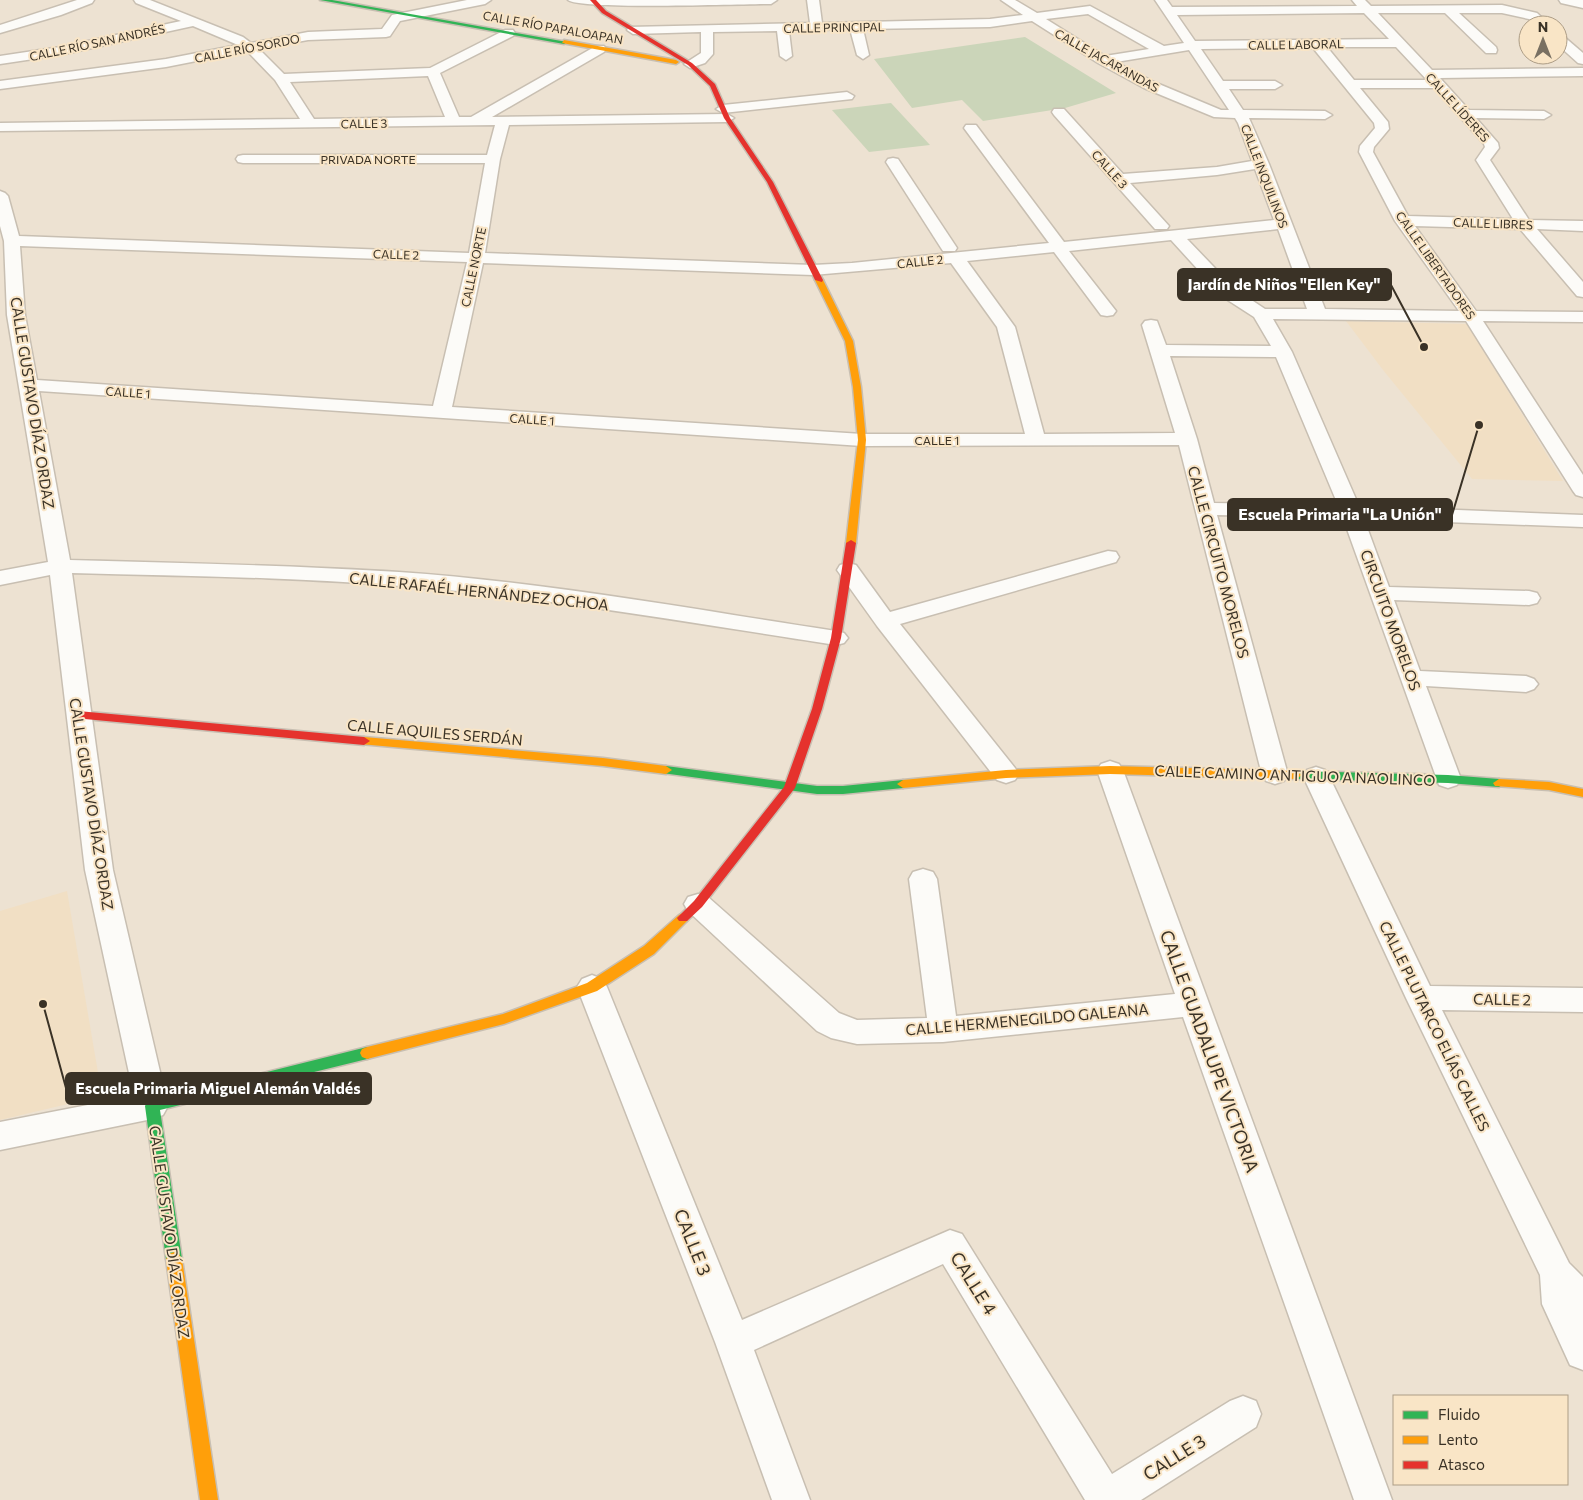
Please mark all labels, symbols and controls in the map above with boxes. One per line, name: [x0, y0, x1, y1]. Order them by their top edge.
street label: CALLE RÍO PAPALOAPAN: [482, 8, 624, 46]
north arrow: [1518, 15, 1568, 65]
text: N: [1538, 18, 1548, 35]
street label: CALLE PRINCIPAL: [783, 19, 885, 35]
street label: CALLE RÍO SAN ANDRÉS: [28, 21, 166, 63]
street label: CALLE JACARANDAS: [1052, 26, 1161, 95]
street label: CALLE RÍO SORDO: [193, 31, 301, 65]
street label: CALLE LABORAL: [1248, 36, 1344, 52]
street label: CALLE LÍDERES: [1423, 70, 1493, 144]
street label: CALLE 3: [341, 116, 388, 130]
street label: CALLE INQUILINOS: [1239, 122, 1291, 230]
street label: CALLE 3: [1089, 147, 1131, 191]
street label: PRIVADA NORTE: [320, 152, 416, 166]
street label: CALLE LIBERTADORES: [1393, 208, 1479, 322]
street label: CALLE LIBRES: [1453, 215, 1533, 231]
street label: CALLE NORTE: [458, 226, 488, 308]
street label: CALLE 2: [373, 246, 420, 262]
street label: CALLE 2: [896, 252, 944, 270]
callout: Jardín de Niños "Ellen Key": [1178, 269, 1391, 300]
text: Jardín de Niños "Ellen Key": [1188, 274, 1380, 293]
street label: CALLE GUSTAVO DÍAZ ORDAZ: [7, 295, 60, 510]
street label: CALLE 1: [105, 383, 151, 401]
street label: CALLE 1: [509, 410, 555, 428]
street label: CALLE 1: [915, 433, 959, 447]
street label: CALLE CIRCUITO MORELOS: [1185, 464, 1253, 660]
callout: Escuela Primaria "La Unión": [1228, 499, 1452, 530]
text: Escuela Primaria "La Unión": [1238, 504, 1442, 523]
street label: CIRCUITO MORELOS: [1357, 547, 1425, 693]
street label: CALLE RAFAÉL HERNÁNDEZ OCHOA: [348, 567, 610, 614]
street label: CALLE GUSTAVO DÍAZ ORDAZ: [66, 696, 119, 911]
street label: CALLE AQUILES SERDÁN: [347, 714, 524, 749]
street label: CALLE CAMINO ANTIGUO A NAOLINCO: [1154, 761, 1436, 789]
street label: CALLE PLUTARCO ELÍAS CALLES: [1376, 918, 1495, 1134]
street label: CALLE GUADALUPE VICTORIA: [1156, 927, 1264, 1175]
street label: CALLE 2: [1473, 989, 1531, 1009]
street label: CALLE HERMENEGILDO GALEANA: [905, 999, 1149, 1039]
callout: Escuela Primaria Miguel Alemán Valdés: [66, 1073, 371, 1104]
text: Escuela Primaria Miguel Alemán Valdés: [75, 1078, 361, 1097]
street label: CALLE GUSTAVO DÍAZ ORDAZ: [146, 1124, 195, 1340]
street label: CALLE 3: [670, 1206, 716, 1278]
street label: CALLE 4: [946, 1247, 1002, 1319]
legend: [1393, 1395, 1568, 1485]
text: Fluido: [1438, 1405, 1480, 1423]
street label: CALLE 3: [1139, 1429, 1209, 1485]
text: Lento: [1438, 1430, 1478, 1448]
text: Atasco: [1438, 1455, 1485, 1473]

